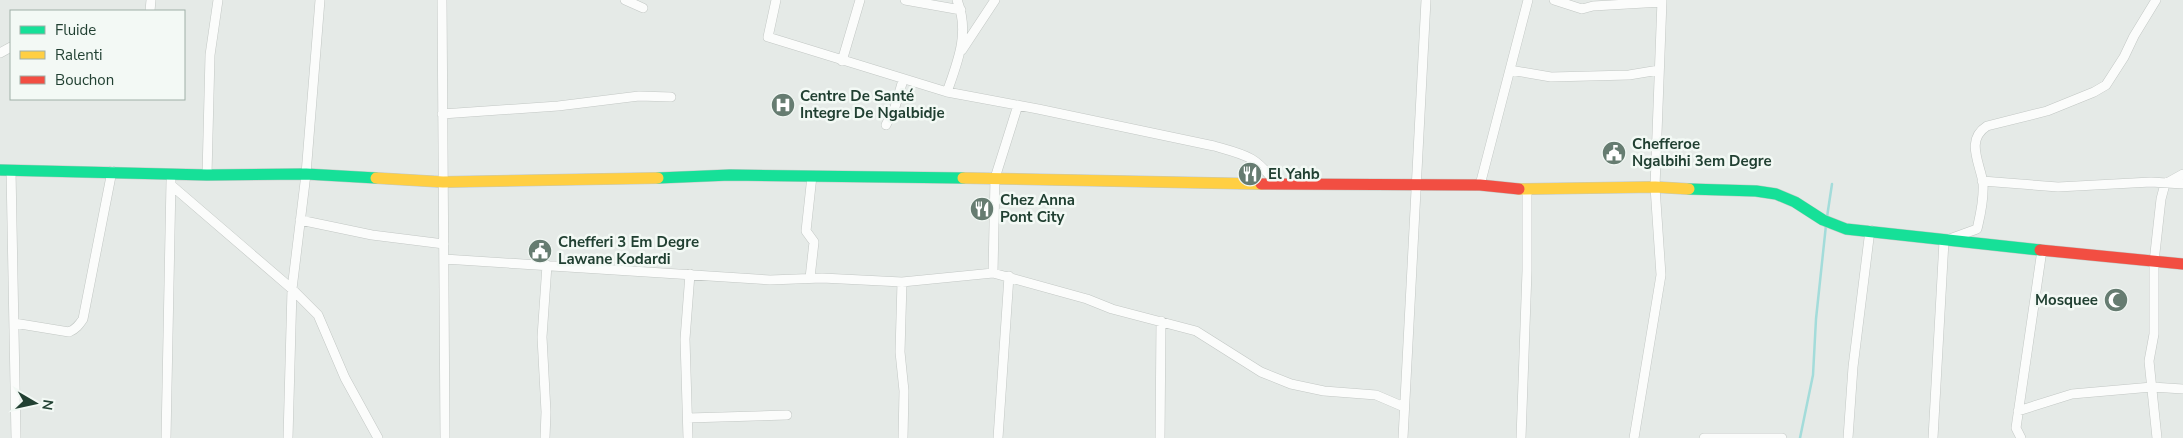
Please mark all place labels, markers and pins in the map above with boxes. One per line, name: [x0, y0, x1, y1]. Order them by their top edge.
place label: Centre De Santé Integre De Ngalbidje: [800, 86, 945, 123]
hospital icon: Centre De Santé Integre De Ngalbidje: [770, 92, 796, 118]
place label: Chefferoe Ngalbihi 3em Degre: [1632, 134, 1772, 171]
public building icon: Chefferoe Ngalbihi 3em Degre: [1601, 140, 1627, 166]
restaurant icon: El Yahb: [1237, 161, 1263, 187]
place label: El Yahb: [1268, 164, 1320, 184]
place label: Chez Anna Pont City: [1000, 190, 1075, 227]
restaurant icon: Chez Anna Pont City: [969, 196, 995, 222]
place label: Chefferi 3 Em Degre Lawane Kodardi: [558, 232, 699, 269]
public building icon: Chefferi 3 Em Degre Lawane Kodardi: [527, 238, 553, 264]
mosque icon: Mosquee: [2103, 287, 2129, 313]
place label: Mosquee: [2035, 290, 2098, 310]

